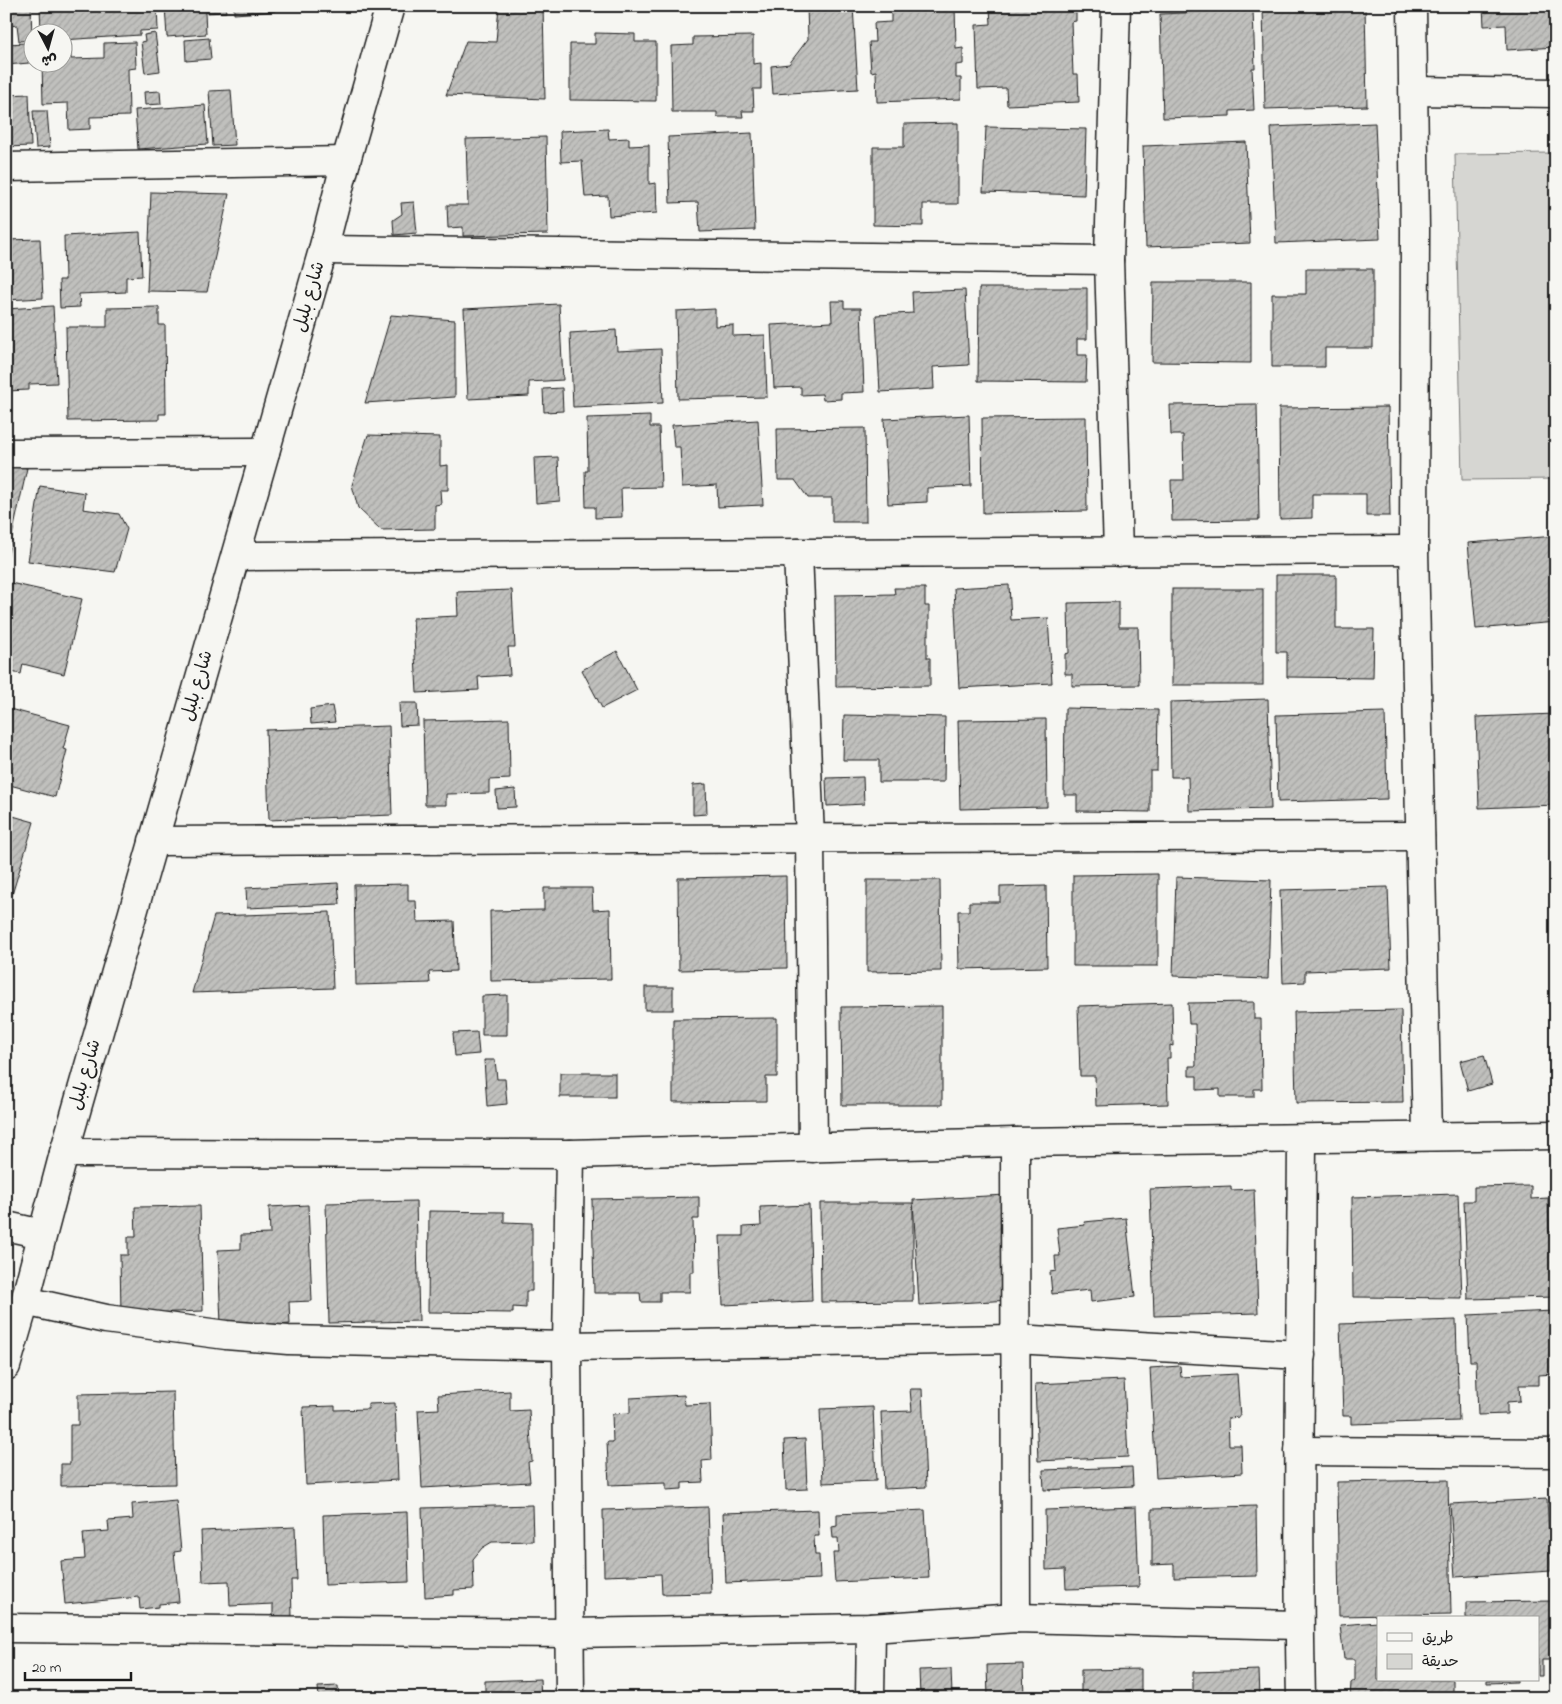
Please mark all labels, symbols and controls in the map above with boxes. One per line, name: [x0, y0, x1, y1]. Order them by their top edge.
north arrow: [22, 22, 72, 72]
text: ش: [40, 48, 58, 71]
street label: شارع بلبل: [287, 258, 333, 336]
street label: شارع بلبل: [175, 647, 221, 725]
street label: شارع بلبل: [63, 1036, 109, 1114]
legend: [1377, 1616, 1540, 1682]
text: طريق: [1422, 1627, 1454, 1649]
scale bar: [25, 1649, 131, 1681]
text: حديقة: [1422, 1651, 1459, 1673]
text: 20 m: [32, 1657, 62, 1679]

